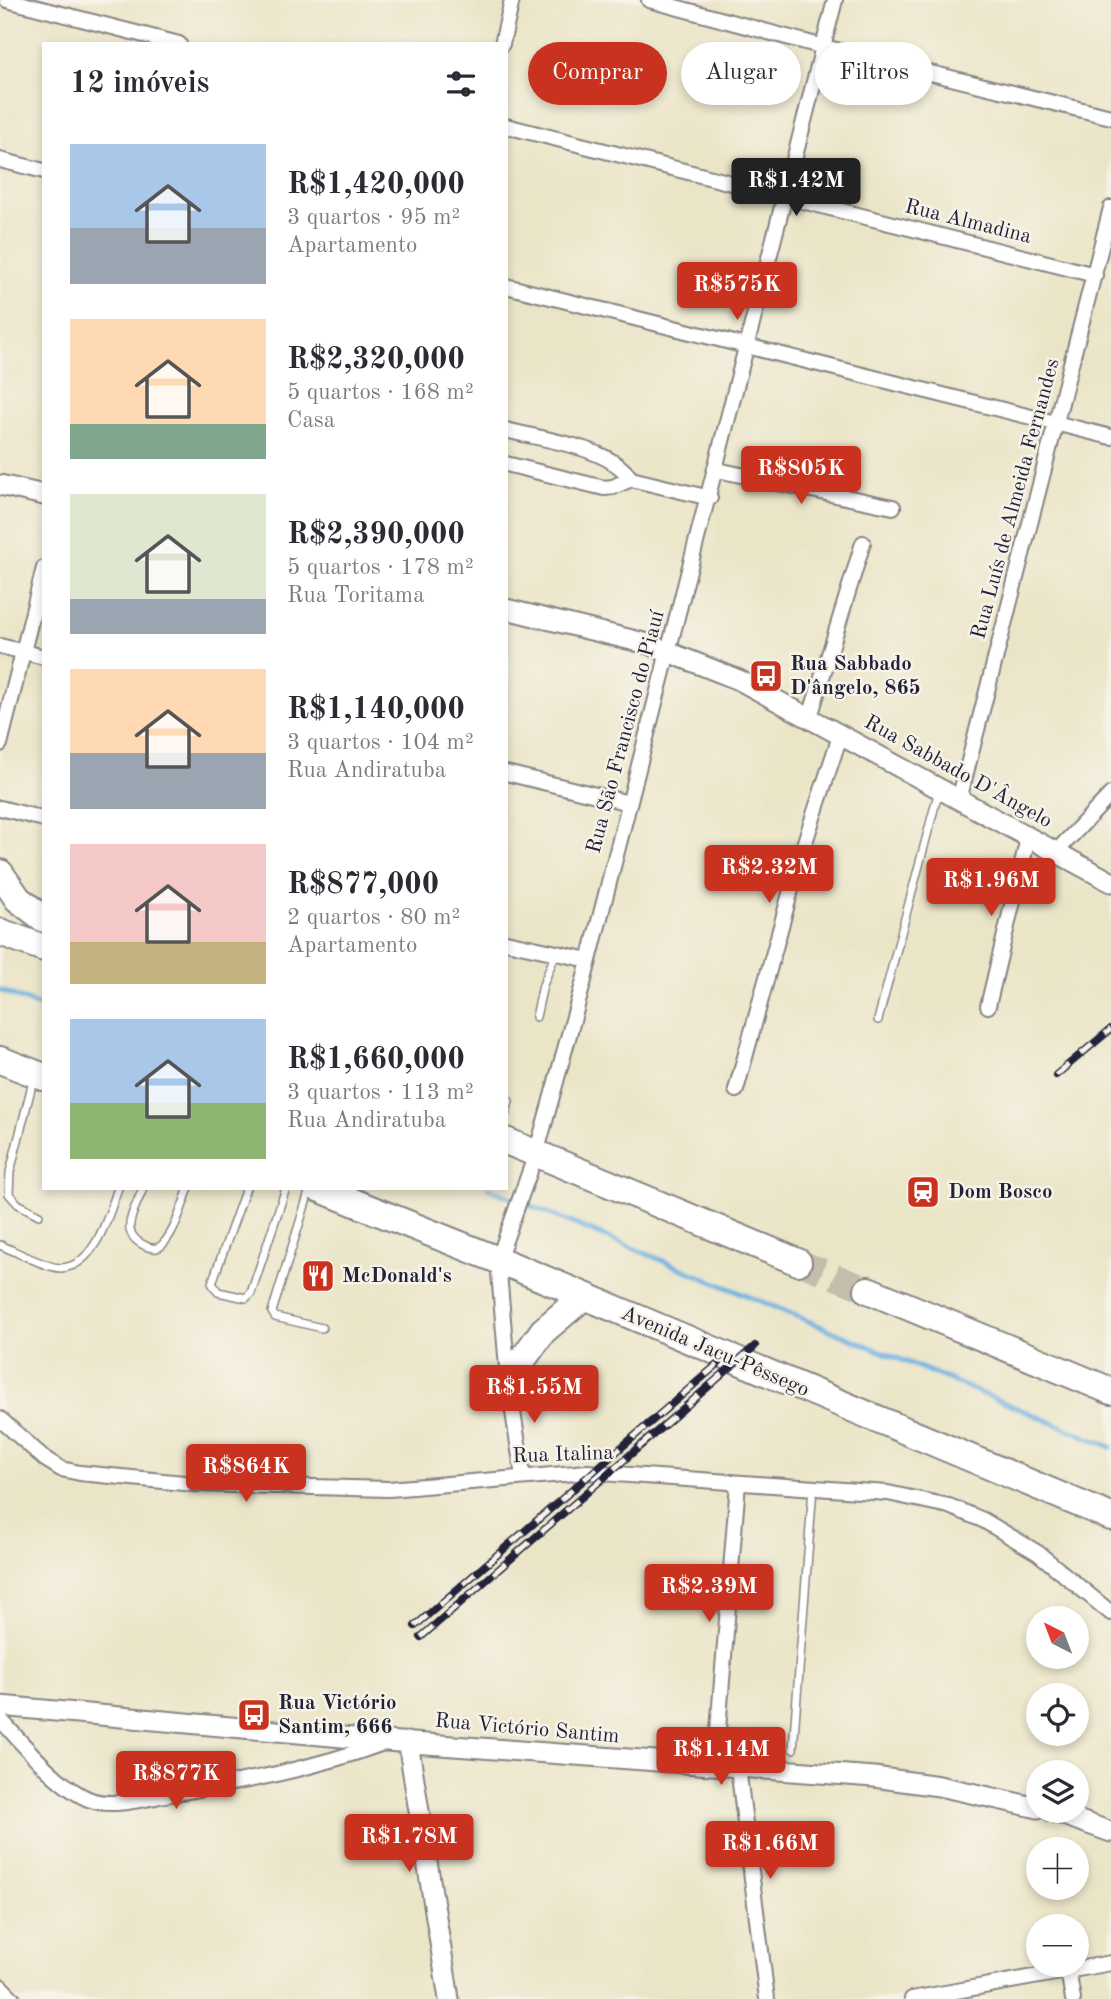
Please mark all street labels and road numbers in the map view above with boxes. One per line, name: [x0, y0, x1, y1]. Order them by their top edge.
street label: Rua Almadina: [903, 196, 1033, 248]
street label: Rua Luís de Almeida Fernandes: [968, 356, 1064, 642]
street label: Rua São Francisco do Piauí: [583, 608, 669, 856]
street label: Rua Sabbado D'Ângelo: [861, 708, 1057, 832]
street label: Avenida Jacu-Pêssego: [618, 1303, 812, 1401]
street label: Rua Italina: [512, 1443, 614, 1467]
street label: Rua Victório Santim: [434, 1710, 620, 1748]

